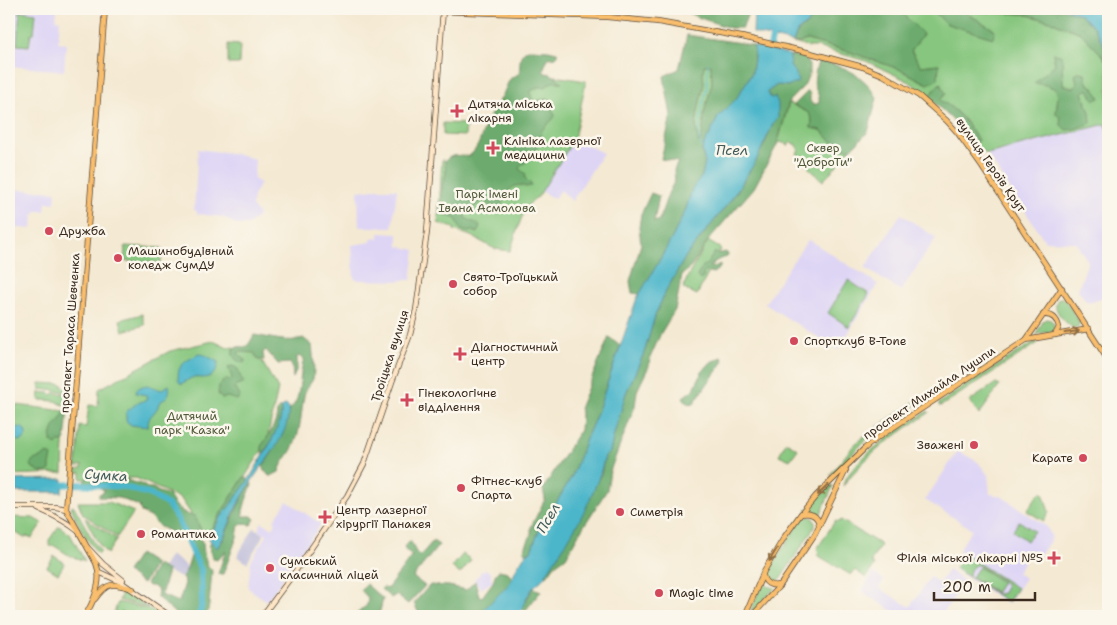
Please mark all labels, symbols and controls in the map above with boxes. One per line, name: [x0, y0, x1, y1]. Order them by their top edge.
place label: Дитяча міська лікарня: [468, 96, 553, 126]
marker: Дитяча міська лікарня: [450, 104, 464, 118]
street label: вулиця Героїв Крут: [952, 115, 1030, 216]
place label: Клініка лазерної медицини: [504, 133, 601, 163]
park label: Сквер "ДоброТи": [794, 140, 852, 170]
marker: Клініка лазерної медицини: [486, 141, 500, 155]
water label: Псел: [716, 141, 748, 159]
park label: Парк імені Івана Асмолова: [438, 186, 536, 216]
place label: Дружба: [59, 223, 106, 239]
marker: Дружба: [43, 225, 55, 237]
place label: Машинобудівний коледж СумДУ: [128, 243, 234, 273]
street label: проспект Тараса Шевченка: [56, 252, 84, 413]
marker: Машинобудівний коледж СумДУ: [112, 252, 124, 264]
place label: Свято-Троїцький собор: [463, 269, 558, 299]
marker: Свято-Троїцький собор: [447, 278, 459, 290]
street label: Троїцька вулиця: [368, 308, 412, 404]
one-way arrow: [1064, 327, 1080, 337]
place label: Спортклуб B-Tone: [804, 333, 907, 349]
marker: Спортклуб B-Tone: [788, 335, 800, 347]
place label: Діагностичний центр: [471, 339, 558, 369]
street label: проспект Михайла Лушпи: [860, 343, 998, 443]
marker: Діагностичний центр: [453, 347, 467, 361]
place label: Гінекологічне відділення: [418, 385, 497, 415]
marker: Гінекологічне відділення: [400, 393, 414, 407]
park label: Дитячий парк "Казка": [154, 408, 230, 438]
place label: Зважені: [917, 437, 964, 453]
marker: Зважені: [968, 439, 980, 451]
place label: Карате: [1032, 450, 1073, 466]
marker: Карате: [1077, 452, 1089, 464]
water label: Сумка: [84, 465, 128, 485]
place label: Фітнес-клуб Спарта: [471, 473, 542, 503]
marker: Фітнес-клуб Спарта: [455, 482, 467, 494]
one-way arrow: [816, 484, 829, 496]
water label: Псел: [532, 500, 564, 536]
place label: Центр лазерної хірургії Панакея: [336, 502, 431, 532]
place label: Симетрія: [630, 504, 683, 520]
marker: Симетрія: [614, 506, 626, 518]
marker: Центр лазерної хірургії Панакея: [318, 510, 332, 524]
place label: Романтика: [151, 526, 217, 542]
marker: Романтика: [135, 528, 147, 540]
one-way arrow: [768, 548, 778, 562]
place label: Філія міської лікарні №5: [897, 550, 1043, 566]
marker: Філія міської лікарні №5: [1047, 551, 1061, 565]
place label: Сумський класичний ліцей: [280, 553, 379, 583]
marker: Сумський класичний ліцей: [264, 562, 276, 574]
scale bar: [934, 570, 1036, 602]
text: 200 m: [942, 577, 991, 597]
place label: Magic time: [669, 585, 734, 601]
marker: Magic time: [653, 587, 665, 599]

